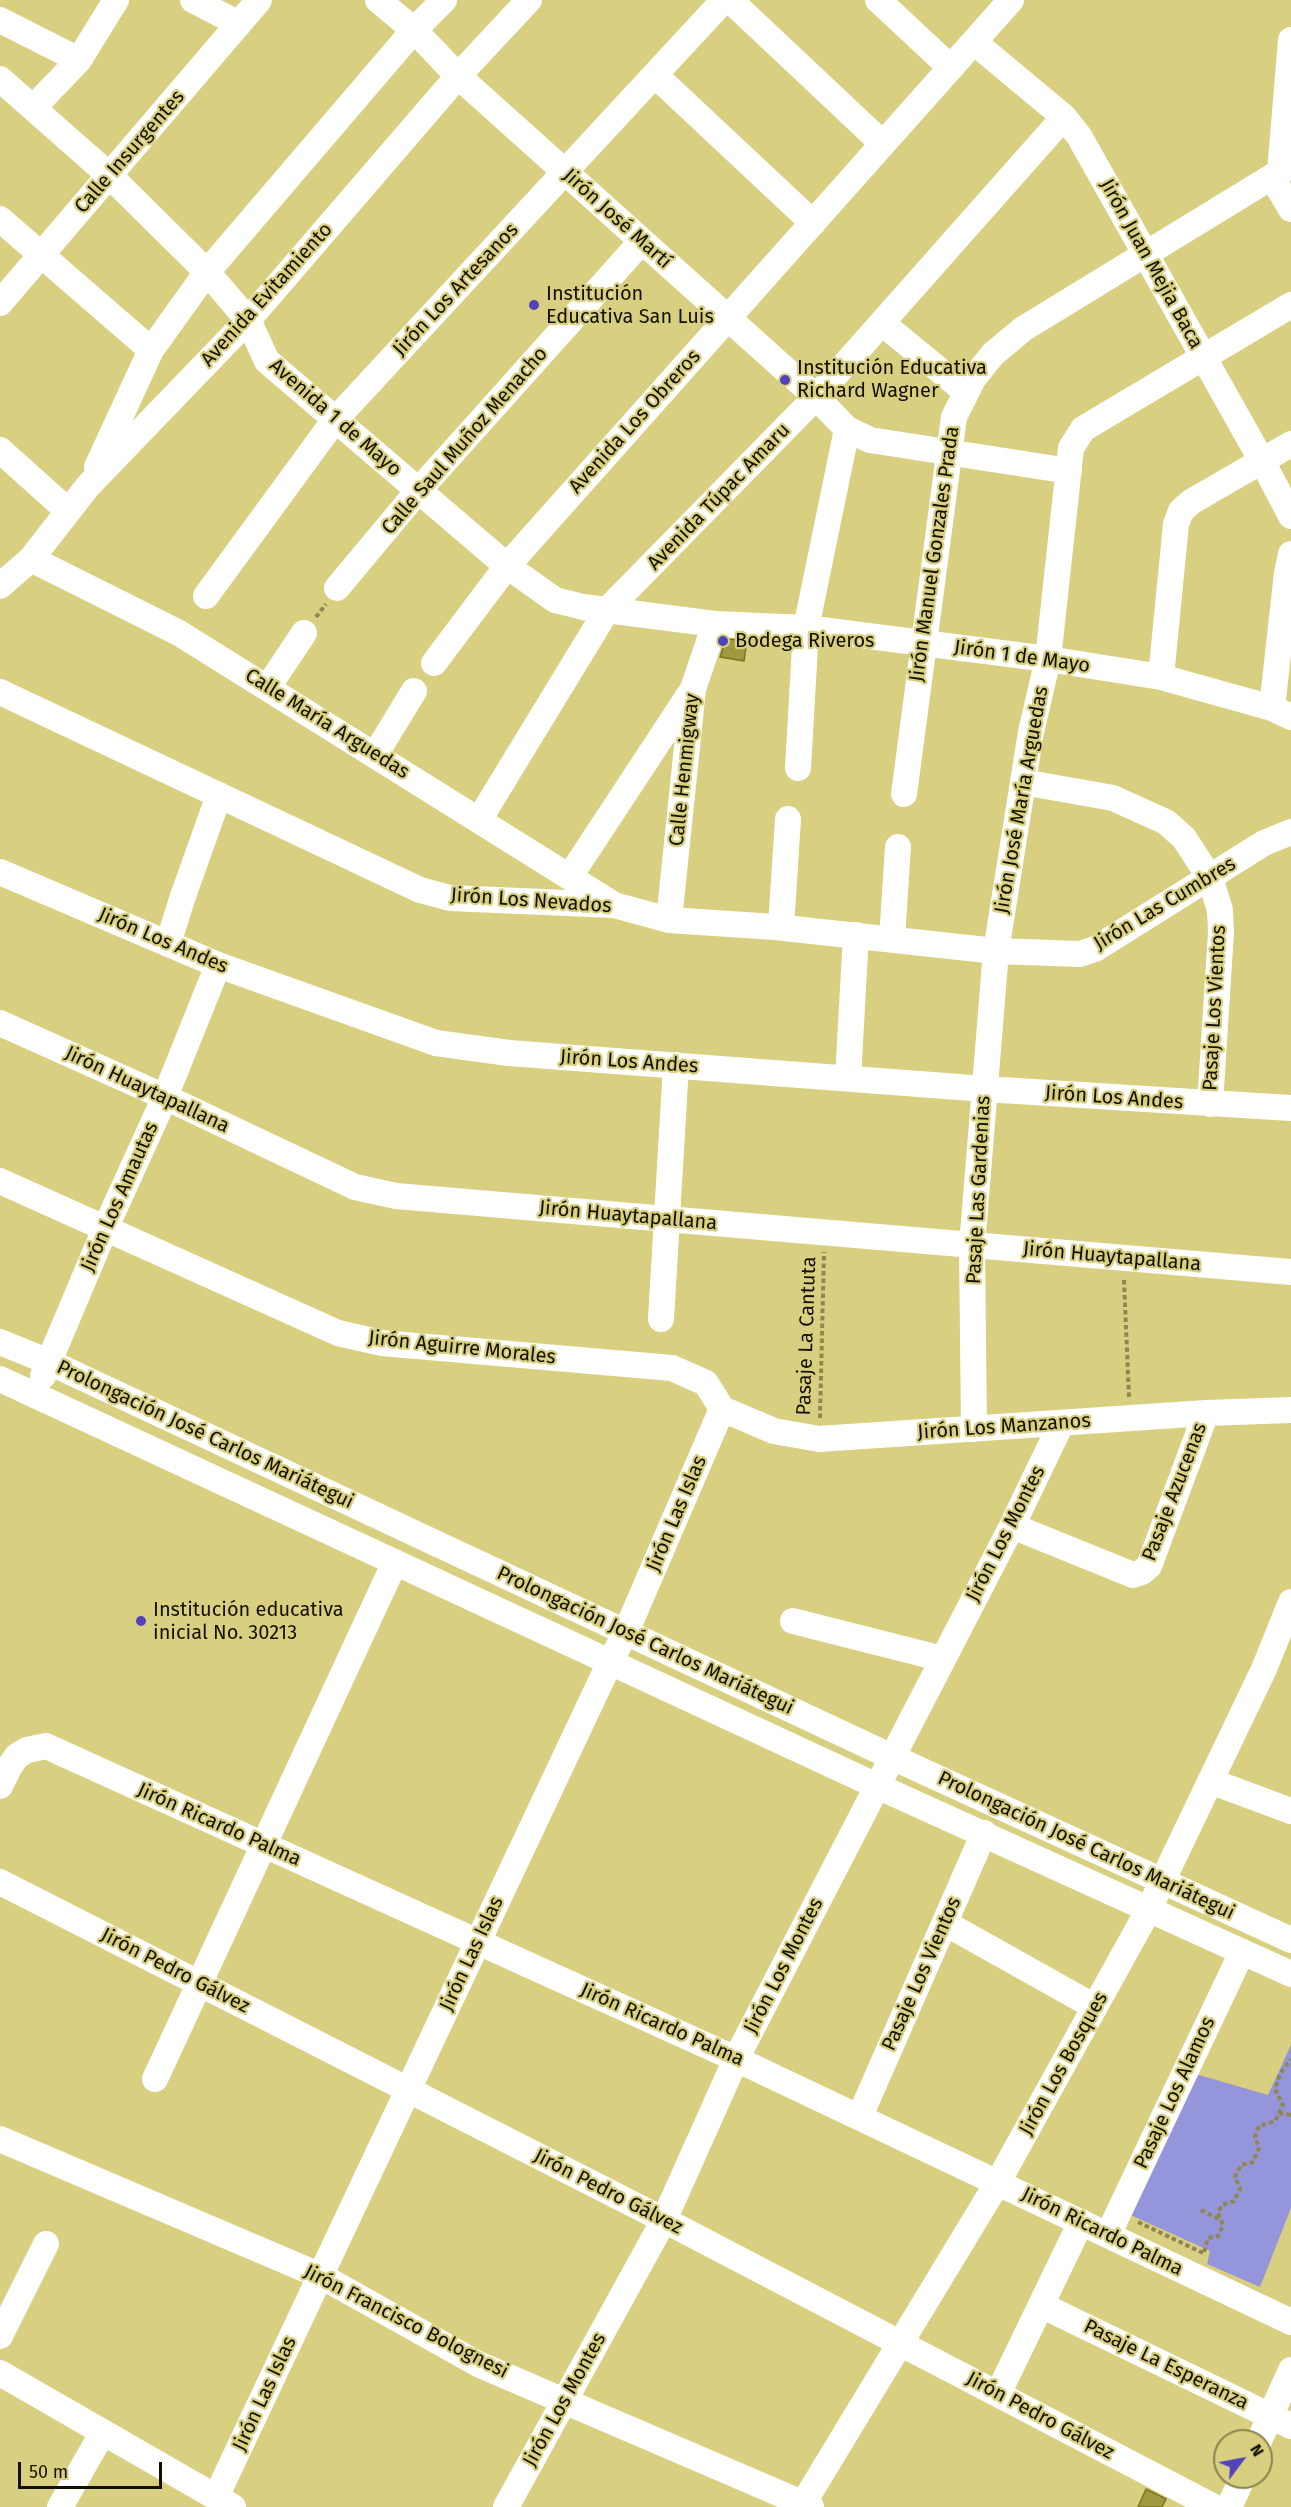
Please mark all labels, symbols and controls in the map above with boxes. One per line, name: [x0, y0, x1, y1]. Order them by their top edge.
street label: Calle Insurgentes: [70, 85, 190, 219]
street label: Jirón José Martí: [558, 164, 676, 274]
street label: Jirón Juan Mejia Baca: [1094, 175, 1208, 353]
street label: Avenida Evitamiento: [196, 218, 338, 372]
street label: Jirón Los Artesanos: [388, 219, 524, 361]
place label: Institución Educativa San Luis: [546, 282, 714, 329]
marker: Institución Educativa San Luis: [527, 298, 541, 312]
street label: Calle Saul Muñoz Menacho: [377, 342, 553, 540]
street label: Avenida Los Obreros: [564, 345, 706, 499]
street label: Avenida 1 de Mayo: [264, 354, 406, 482]
place label: Institución Educativa Richard Wagner: [797, 356, 987, 403]
marker: Institución Educativa Richard Wagner: [778, 373, 792, 387]
street label: Avenida Túpac Amaru: [643, 419, 795, 575]
street label: Jirón Manuel Gonzales Prada: [905, 425, 965, 683]
place label: Bodega Riveros: [735, 629, 874, 653]
marker: Bodega Riveros: [716, 634, 730, 648]
street label: Jirón 1 de Mayo: [952, 636, 1092, 678]
street label: Calle María Arguedas: [240, 664, 414, 784]
street label: Jirón José María Arguedas: [990, 684, 1054, 916]
street label: Calle Henmigway: [665, 692, 705, 848]
street label: Jirón Las Cumbres: [1090, 852, 1240, 956]
street label: Jirón Los Nevados: [450, 883, 612, 919]
street label: Jirón Los Andes: [94, 903, 232, 979]
street label: Pasaje Los Vientos: [1199, 925, 1231, 1091]
street label: Jirón Huaytapallana: [61, 1041, 233, 1139]
street label: Jirón Los Andes: [559, 1045, 699, 1079]
street label: Jirón Los Andes: [1044, 1081, 1184, 1115]
street label: Pasaje Las Gardenias: [962, 1095, 996, 1285]
street label: Jirón Los Amautas: [76, 1118, 164, 1276]
street label: Jirón Huaytapallana: [538, 1196, 718, 1236]
street label: Jirón Huaytapallana: [1022, 1237, 1202, 1277]
street label: Pasaje La Cantuta: [792, 1256, 822, 1416]
street label: Jirón Aguirre Morales: [367, 1326, 557, 1370]
street label: Prolongación José Carlos Mariátegui: [53, 1355, 357, 1515]
street label: Jirón Los Manzanos: [917, 1409, 1091, 1445]
street label: Pasaje Azucenas: [1138, 1419, 1212, 1565]
street label: Jirón Las Islas: [642, 1452, 712, 1576]
street label: Jirón Los Montes: [961, 1462, 1051, 1606]
street label: Prolongación José Carlos Mariátegui: [493, 1561, 797, 1721]
place label: Institución educativa inicial No. 30213: [153, 1598, 344, 1645]
marker: Institución educativa inicial No. 30213: [134, 1614, 148, 1628]
street label: Prolongación José Carlos Mariátegui: [934, 1766, 1238, 1926]
street label: Jirón Ricardo Palma: [133, 1778, 305, 1872]
street label: Jirón Las Islas: [435, 1893, 509, 2015]
street label: Pasaje Los Vientos: [877, 1893, 967, 2055]
street label: Jirón Los Montes: [739, 1894, 829, 2038]
street label: Jirón Pedro Gálvez: [97, 1923, 253, 2019]
street label: Jirón Ricardo Palma: [576, 1978, 748, 2072]
street label: Jirón Los Bosques: [1015, 1988, 1113, 2140]
street label: Pasaje Los Alamos: [1129, 2013, 1221, 2173]
street label: Jirón Pedro Gálvez: [530, 2144, 686, 2240]
street label: Jirón Ricardo Palma: [1017, 2182, 1187, 2282]
street label: Jirón Francisco Bolognesi: [300, 2260, 512, 2384]
street label: Pasaje La Esperanza: [1080, 2315, 1252, 2415]
street label: Jirón Los Montes: [518, 2329, 612, 2471]
street label: Jirón Las Islas: [228, 2333, 302, 2455]
street label: Jirón Pedro Gálvez: [962, 2367, 1118, 2465]
north arrow: [1213, 2429, 1273, 2489]
text: N: [1246, 2441, 1268, 2460]
scale bar: [21, 2450, 165, 2488]
text: 50 m: [29, 2461, 68, 2483]

